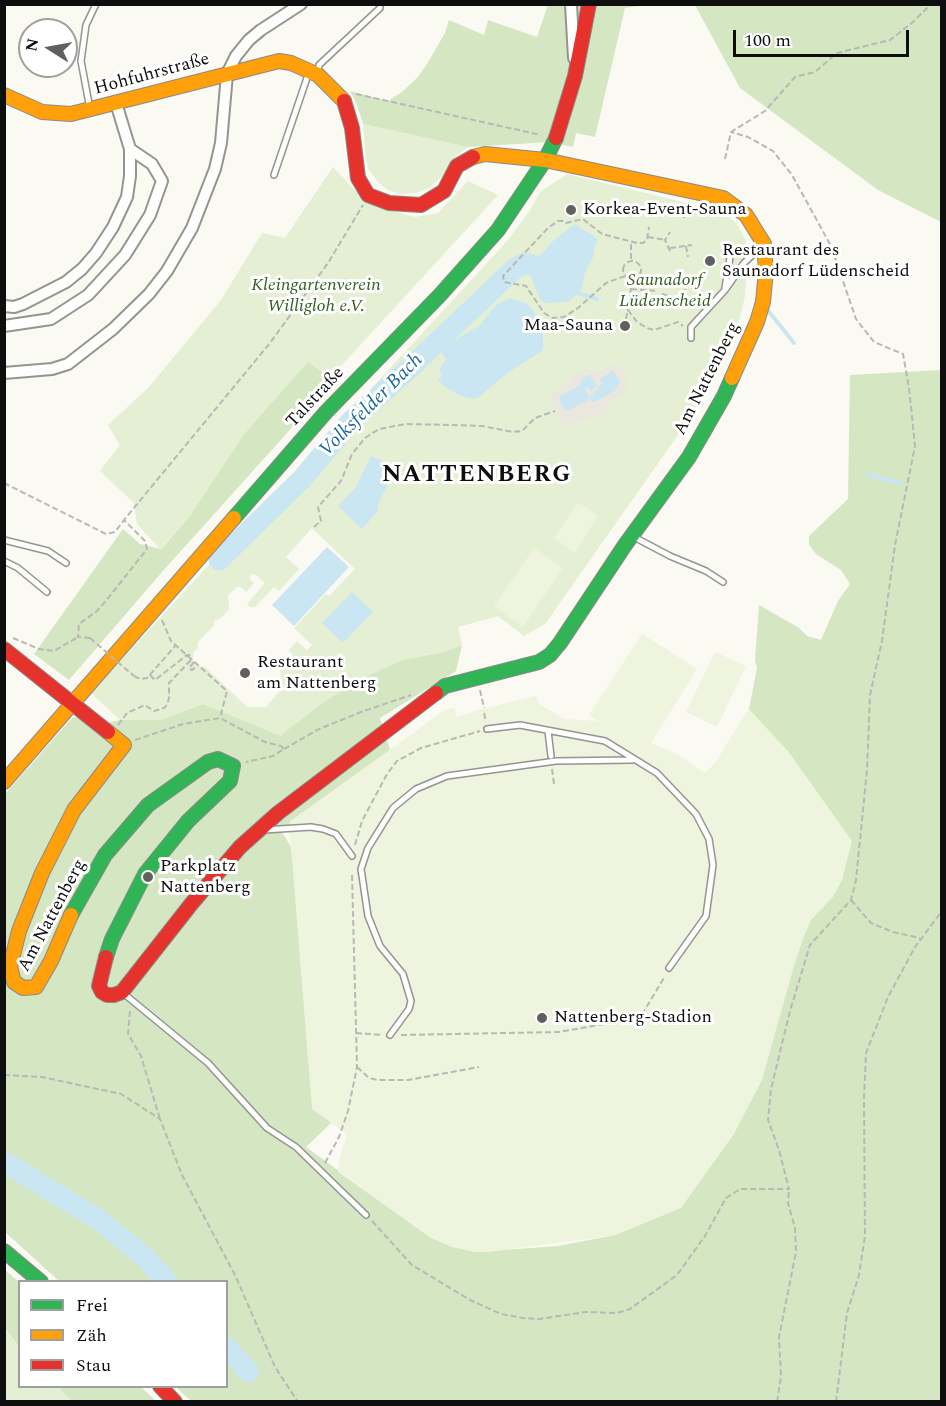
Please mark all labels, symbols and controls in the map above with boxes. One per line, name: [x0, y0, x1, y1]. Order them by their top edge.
north arrow: [18, 18, 78, 78]
scale bar: [736, 18, 912, 56]
text: 100 m: [744, 27, 791, 54]
text: N: [19, 36, 45, 54]
street label: Hohfuhrstraße: [92, 49, 212, 101]
place label: Korkea-Event-Sauna: [583, 199, 746, 221]
marker: Korkea-Event-Sauna: [564, 203, 578, 217]
place label: Restaurant des Saunadorf Lüdenscheid: [722, 240, 910, 282]
marker: Restaurant des Saunadorf Lüdenscheid: [703, 254, 717, 268]
park label: Saunadorf Lüdenscheid: [619, 270, 711, 312]
park label: Kleingartenverein Willigloh e.V.: [251, 275, 381, 318]
place label: Maa-Sauna: [524, 315, 613, 337]
marker: Maa-Sauna: [618, 319, 632, 333]
street label: Am Nattenberg: [670, 319, 746, 439]
water label: Volksfelder Bach: [315, 349, 429, 463]
street label: Talstraße: [282, 363, 350, 433]
district label: NATTENBERG: [382, 462, 572, 490]
place label: Restaurant am Nattenberg: [257, 652, 376, 694]
marker: Restaurant am Nattenberg: [238, 666, 252, 680]
street label: Am Nattenberg: [14, 856, 92, 976]
place label: Parkplatz Nattenberg: [160, 856, 251, 898]
marker: Parkplatz Nattenberg: [141, 870, 155, 884]
place label: Nattenberg-Stadion: [554, 1007, 712, 1029]
marker: Nattenberg-Stadion: [535, 1011, 549, 1025]
legend: [18, 1280, 228, 1388]
text: Frei: [76, 1292, 108, 1319]
text: Zäh: [76, 1322, 107, 1349]
text: Stau: [76, 1352, 111, 1379]

